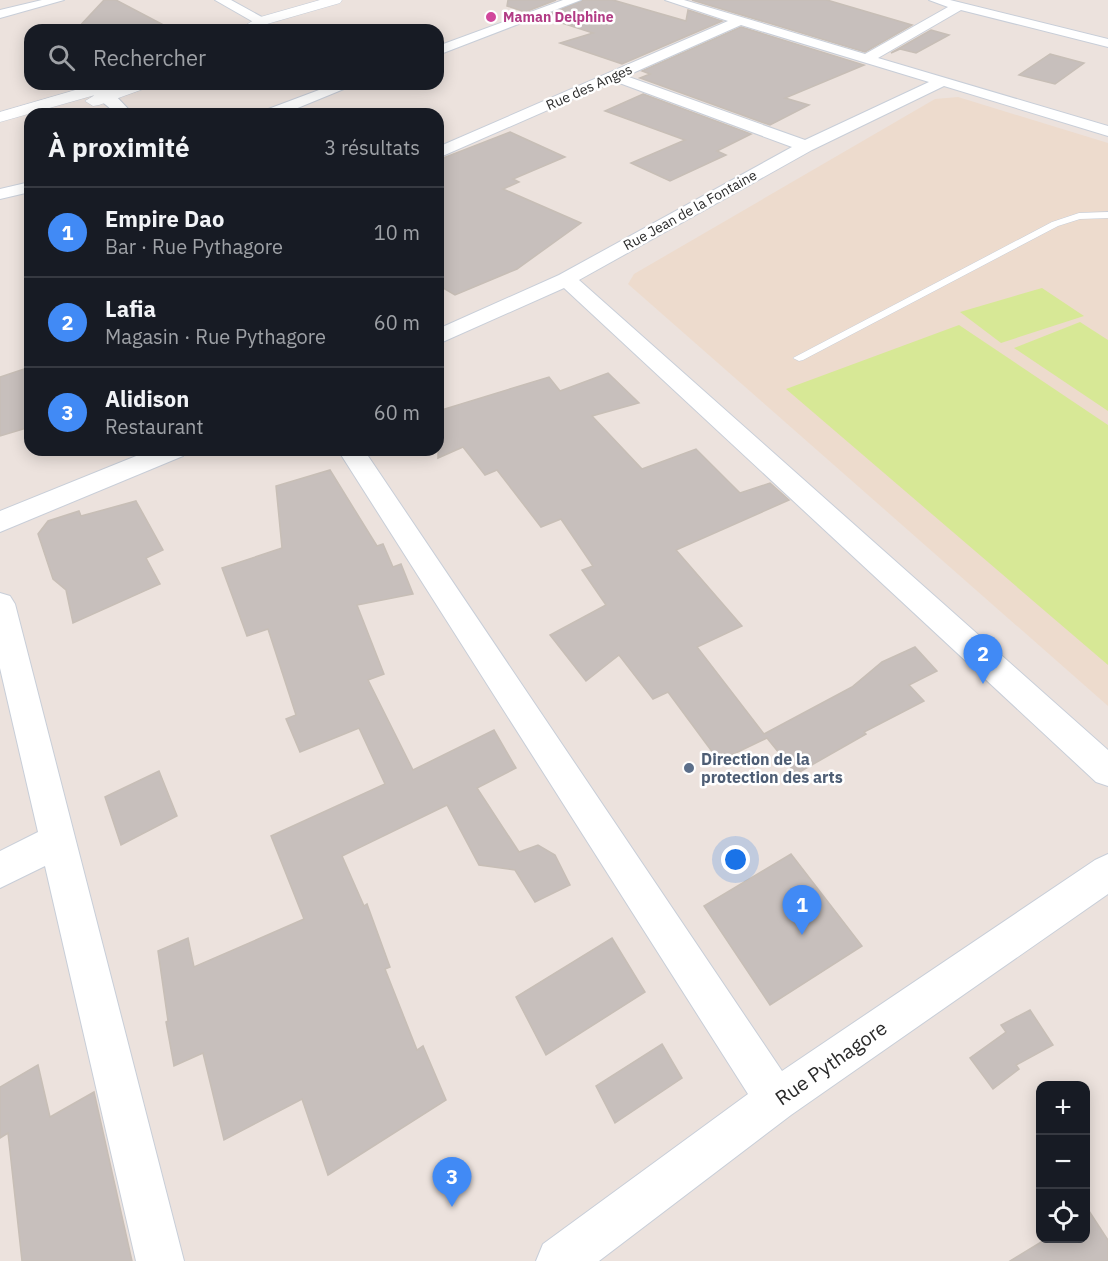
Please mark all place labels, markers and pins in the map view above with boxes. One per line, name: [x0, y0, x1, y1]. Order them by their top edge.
place label: Maman Delphine: [503, 8, 614, 26]
marker: Maman Delphine: [484, 10, 498, 24]
pin: 2: [964, 634, 1002, 684]
place label: Direction de la protection des arts: [701, 749, 843, 787]
marker: Direction de la protection des arts: [682, 761, 696, 775]
pin: 1: [782, 886, 822, 935]
pin: 3: [432, 1158, 472, 1207]

